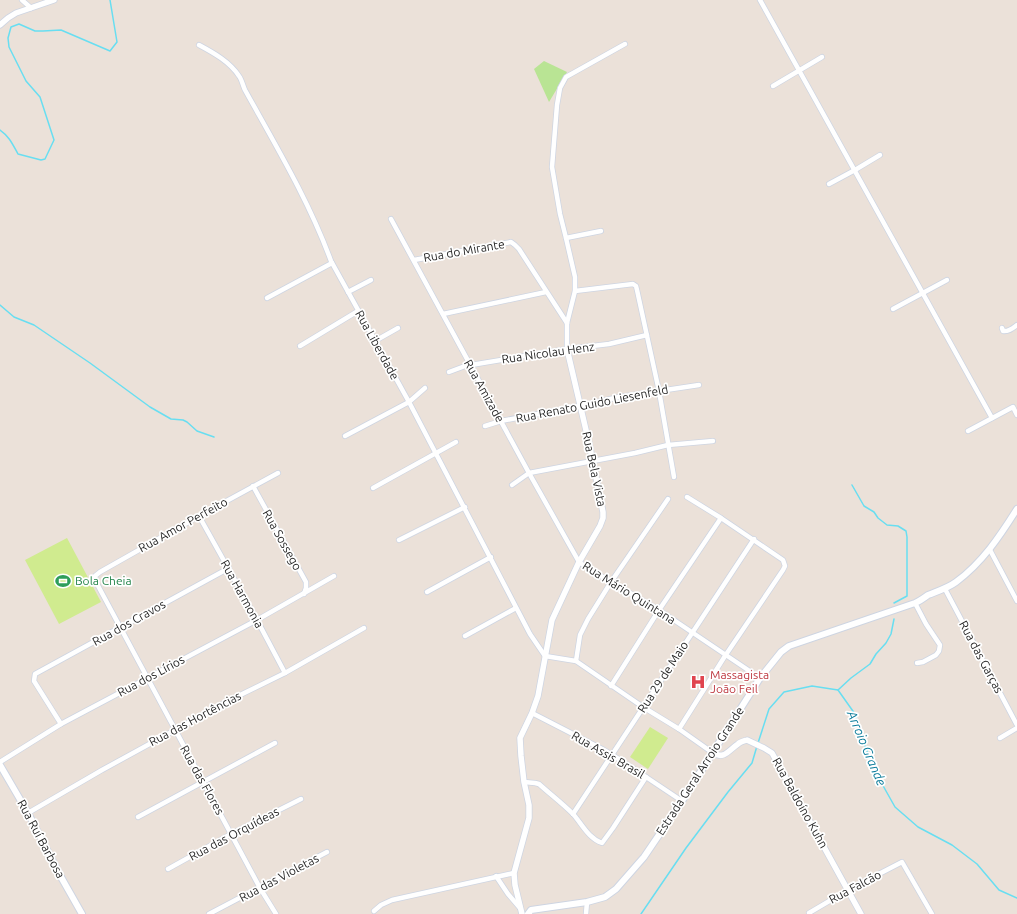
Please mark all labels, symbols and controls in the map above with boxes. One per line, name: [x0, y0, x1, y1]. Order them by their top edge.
street label: Rua do Mirante: [422, 237, 506, 264]
street label: Rua Liberdade: [353, 308, 402, 382]
street label: Rua Nicolau Henz: [501, 339, 596, 365]
street label: Rua Amizade: [462, 357, 507, 424]
street label: Rua Renato Guido Liesenfeld: [515, 382, 669, 425]
street label: Rua Bela Vista: [580, 430, 609, 508]
street label: Rua Amor Perfeito: [136, 495, 229, 554]
street label: Rua Sossego: [260, 507, 304, 572]
street label: Rua Harmonia: [218, 558, 266, 630]
street label: Rua Mário Quintana: [580, 559, 678, 626]
sports icon: Bola Cheia: [54, 572, 72, 590]
place label: Bola Cheia: [75, 574, 132, 587]
street label: Rua dos Cravos: [90, 597, 167, 648]
street label: Rua das Garças: [957, 618, 1006, 695]
street label: Rua 29 de Maio: [635, 639, 690, 715]
street label: Rua dos Lírios: [115, 652, 186, 699]
place label: Massagista João Feil: [710, 668, 769, 695]
hospital icon: Massagista João Feil: [689, 673, 707, 691]
street label: Rua das Hortências: [147, 689, 243, 748]
street label: Estrada Geral Arroio Grande: [653, 704, 746, 837]
water label: Arroio Grande: [845, 707, 889, 788]
street label: Rua Assis Brasil: [569, 728, 647, 781]
street label: Rua das Flores: [178, 743, 227, 817]
street label: Rua Baldoíno Kuhn: [770, 755, 831, 850]
street label: Rua Ruí Barbosa: [15, 797, 68, 880]
street label: Rua das Orquídeas: [187, 804, 281, 863]
street label: Rua das Violetas: [237, 851, 321, 904]
street label: Rua Falcão: [826, 867, 883, 906]

